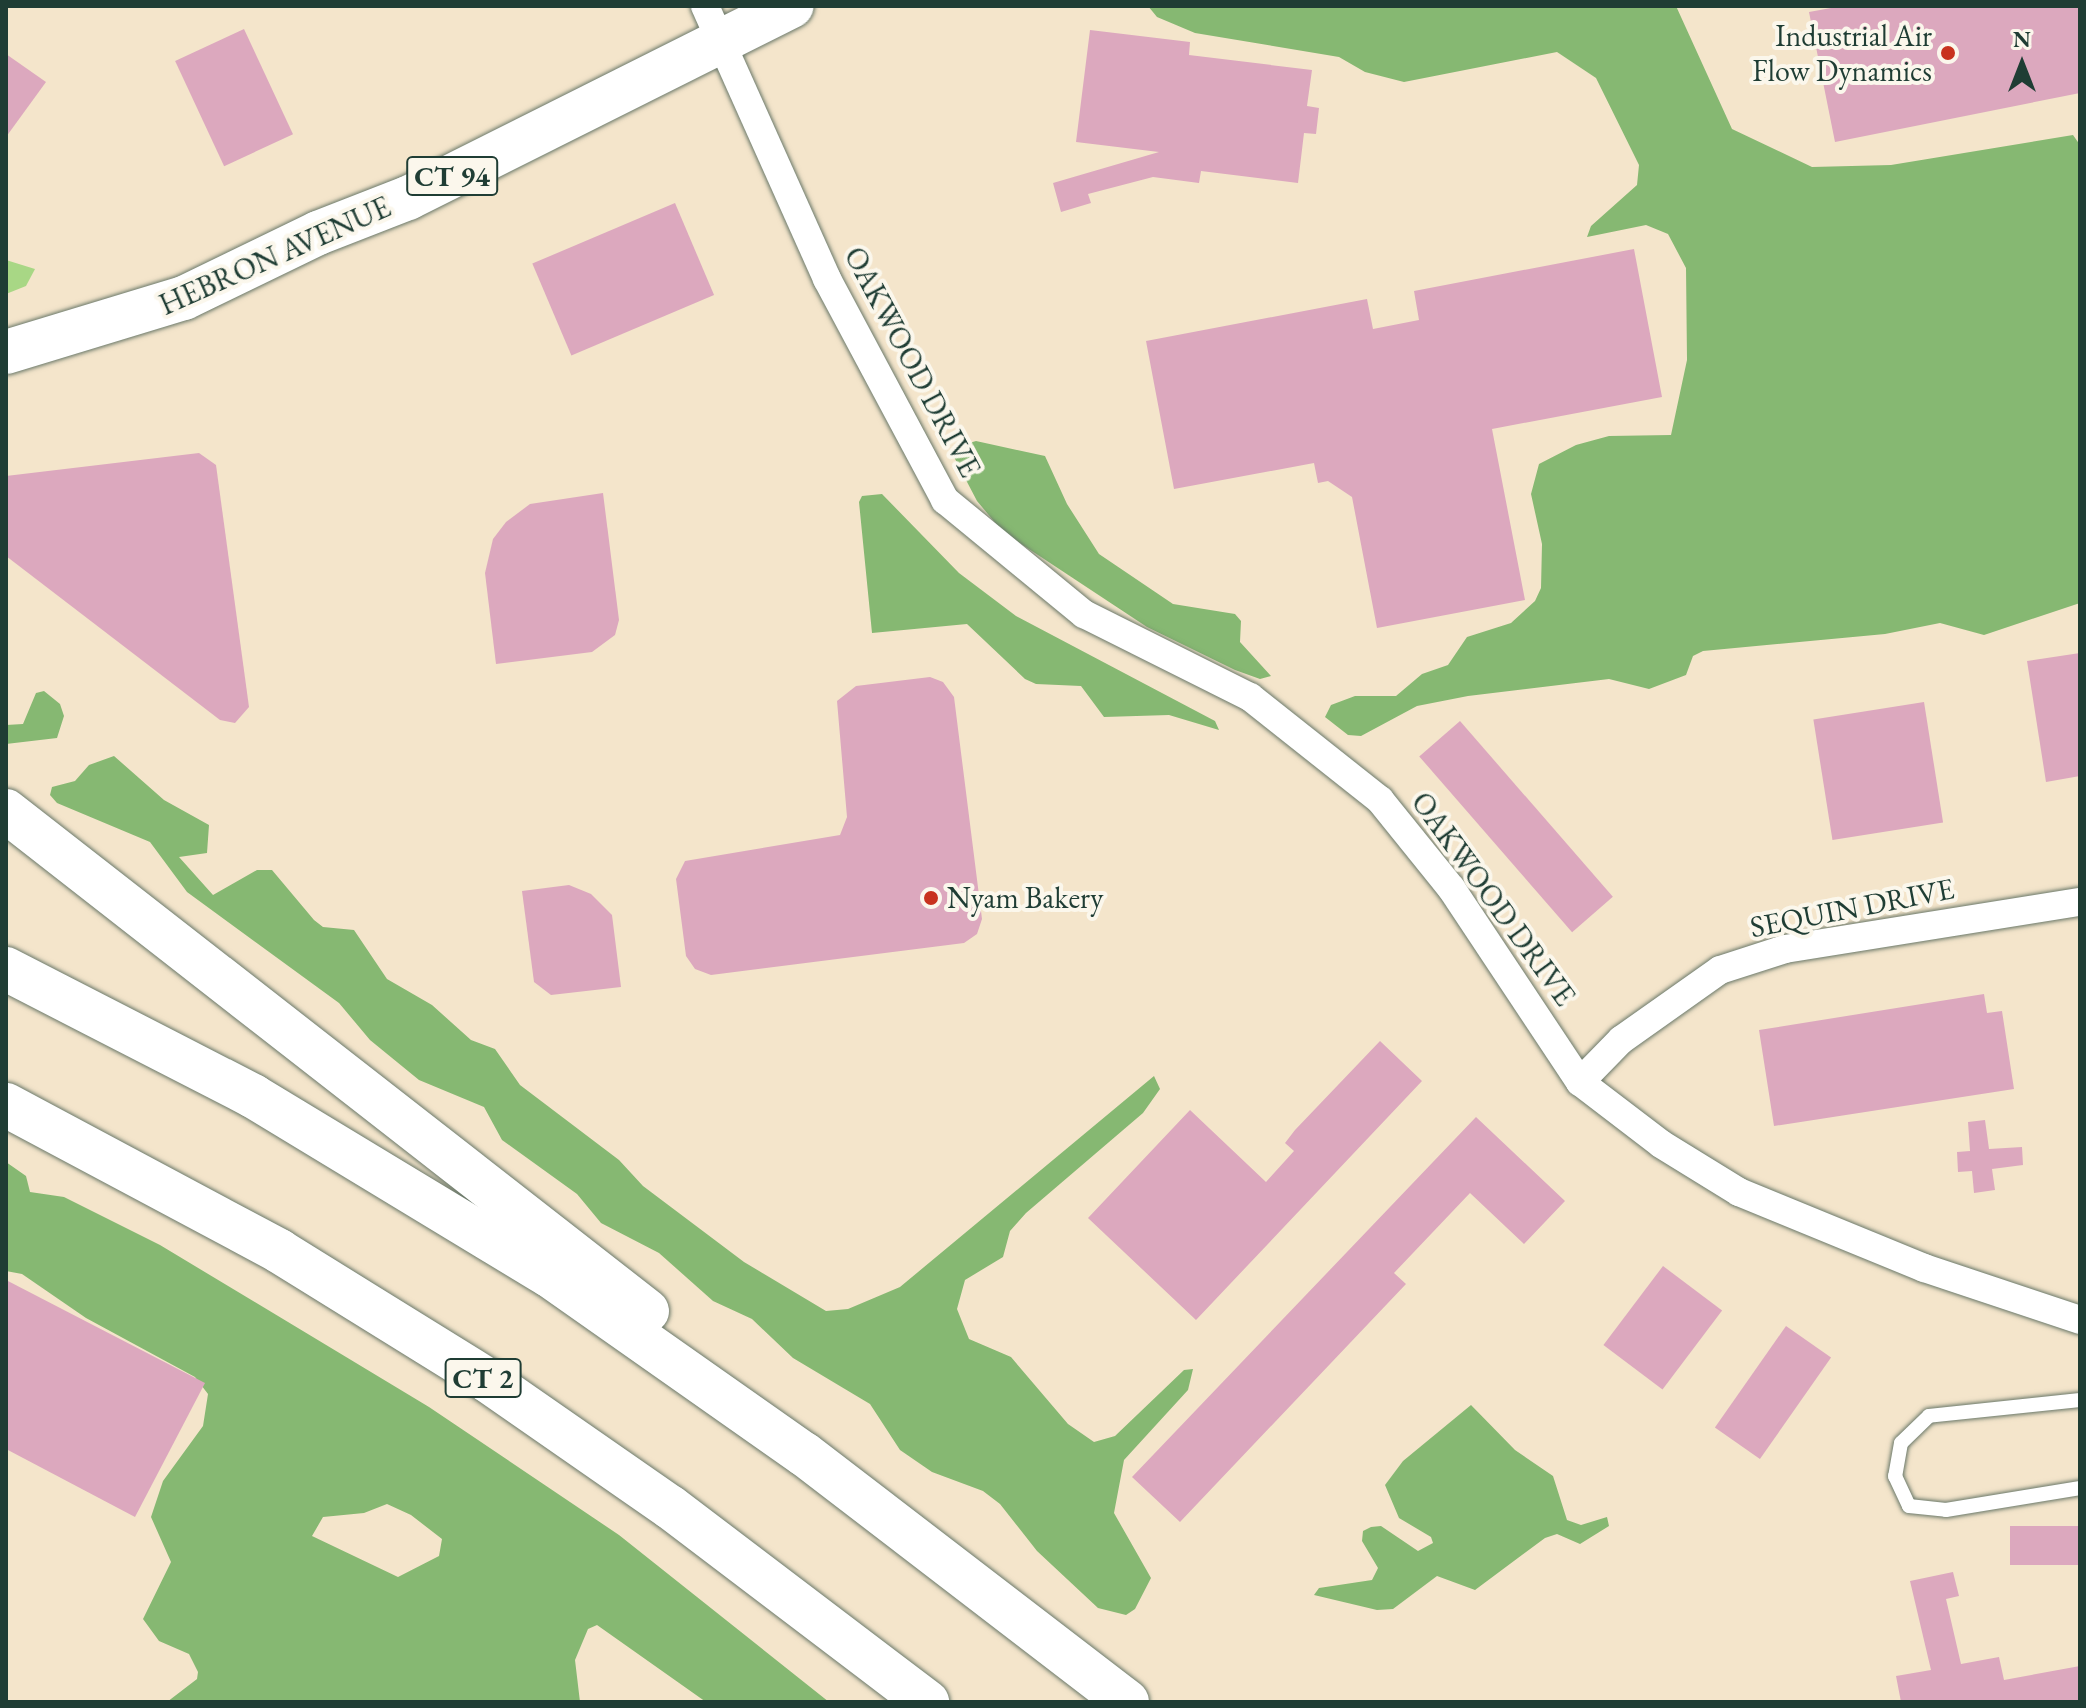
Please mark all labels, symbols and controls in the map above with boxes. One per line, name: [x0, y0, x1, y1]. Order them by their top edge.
place label: Industrial Air Flow Dynamics: [1752, 18, 1932, 88]
north arrow: [1982, 24, 2062, 104]
text: N: [2013, 25, 2031, 54]
marker: Industrial Air Flow Dynamics: [1939, 44, 1957, 62]
road number: CT 94: [406, 152, 498, 200]
street label: HEBRON AVENUE: [154, 189, 396, 323]
street label: OAKWOOD DRIVE: [836, 241, 988, 483]
street label: OAKWOOD DRIVE: [1403, 785, 1583, 1013]
street label: SEQUIN DRIVE: [1747, 871, 1957, 945]
place label: Nyam Bakery: [947, 880, 1103, 916]
marker: Nyam Bakery: [922, 889, 940, 907]
road number: CT 2: [443, 1354, 523, 1402]

